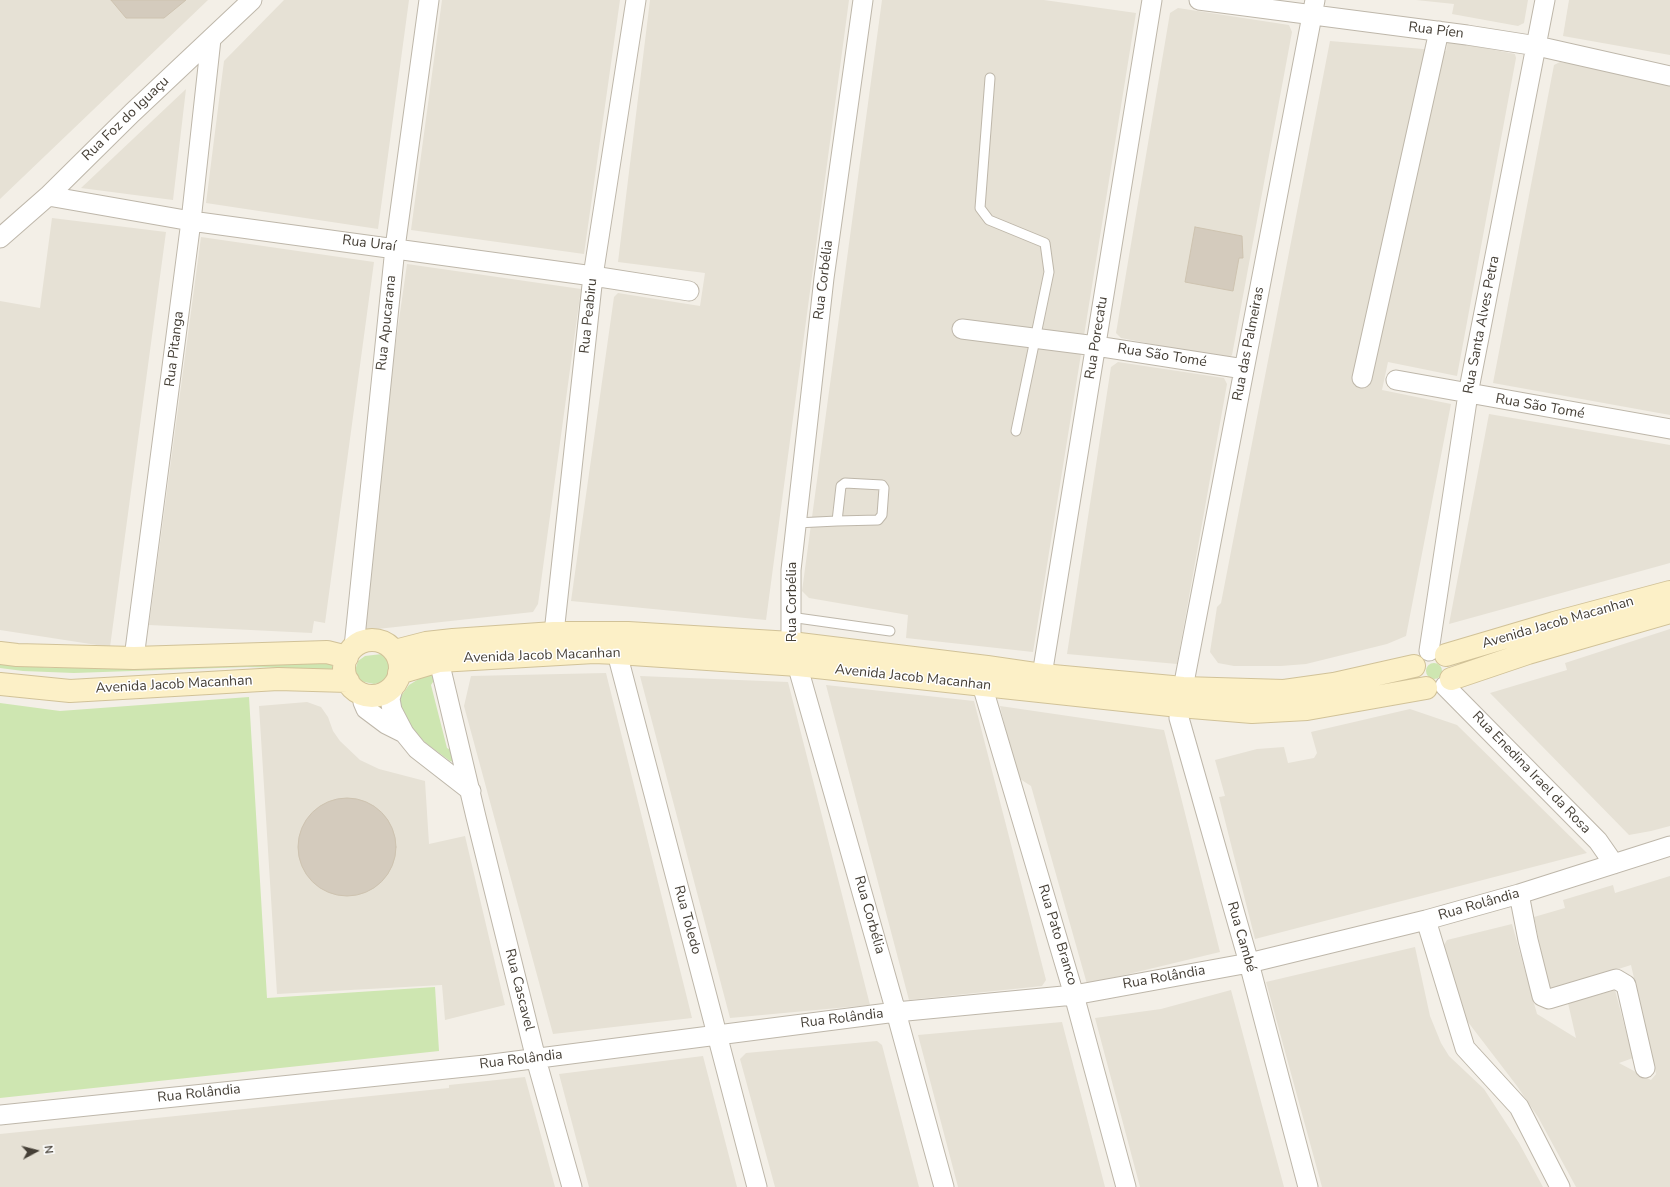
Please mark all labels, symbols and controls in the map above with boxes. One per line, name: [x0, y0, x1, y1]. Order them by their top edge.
street label: Rua Píen: [1407, 19, 1465, 43]
street label: Rua Foz do Iguaçu: [79, 73, 173, 165]
street label: Rua Uraí: [341, 232, 397, 256]
street label: Rua Corbélia: [811, 239, 837, 321]
street label: Rua Santa Alves Petra: [1460, 254, 1504, 396]
street label: Rua Apucarana: [374, 274, 400, 372]
street label: Rua Peabiru: [577, 277, 601, 355]
street label: Rua das Palmeiras: [1230, 285, 1268, 403]
street label: Rua Porecatu: [1082, 295, 1112, 381]
street label: Rua Pitanga: [162, 310, 188, 388]
street label: Rua São Tomé: [1116, 341, 1208, 371]
street label: Rua São Tomé: [1494, 391, 1586, 423]
street label: Rua Corbélia: [785, 562, 801, 642]
street label: Avenida Jacob Macanhan: [1480, 593, 1636, 653]
street label: Avenida Jacob Macanhan: [463, 645, 621, 667]
street label: Avenida Jacob Macanhan: [834, 661, 992, 695]
street label: Avenida Jacob Macanhan: [95, 672, 253, 698]
street label: Rua Enedina Irael da Rosa: [1468, 708, 1594, 838]
street label: Rua Corbélia: [850, 874, 888, 956]
street label: Rua Pato Branco: [1034, 883, 1080, 987]
street label: Rua Toledo: [670, 884, 704, 956]
street label: Rua Rolândia: [1437, 885, 1521, 925]
street label: Rua Cambé: [1223, 900, 1259, 974]
street label: Rua Cascavel: [501, 947, 537, 1033]
street label: Rua Rolândia: [1121, 962, 1207, 994]
street label: Rua Rolândia: [800, 1006, 884, 1032]
street label: Rua Rolândia: [479, 1047, 563, 1073]
street label: Rua Rolândia: [157, 1081, 241, 1107]
north arrow: [16, 1131, 56, 1171]
text: N: [40, 1144, 56, 1154]

